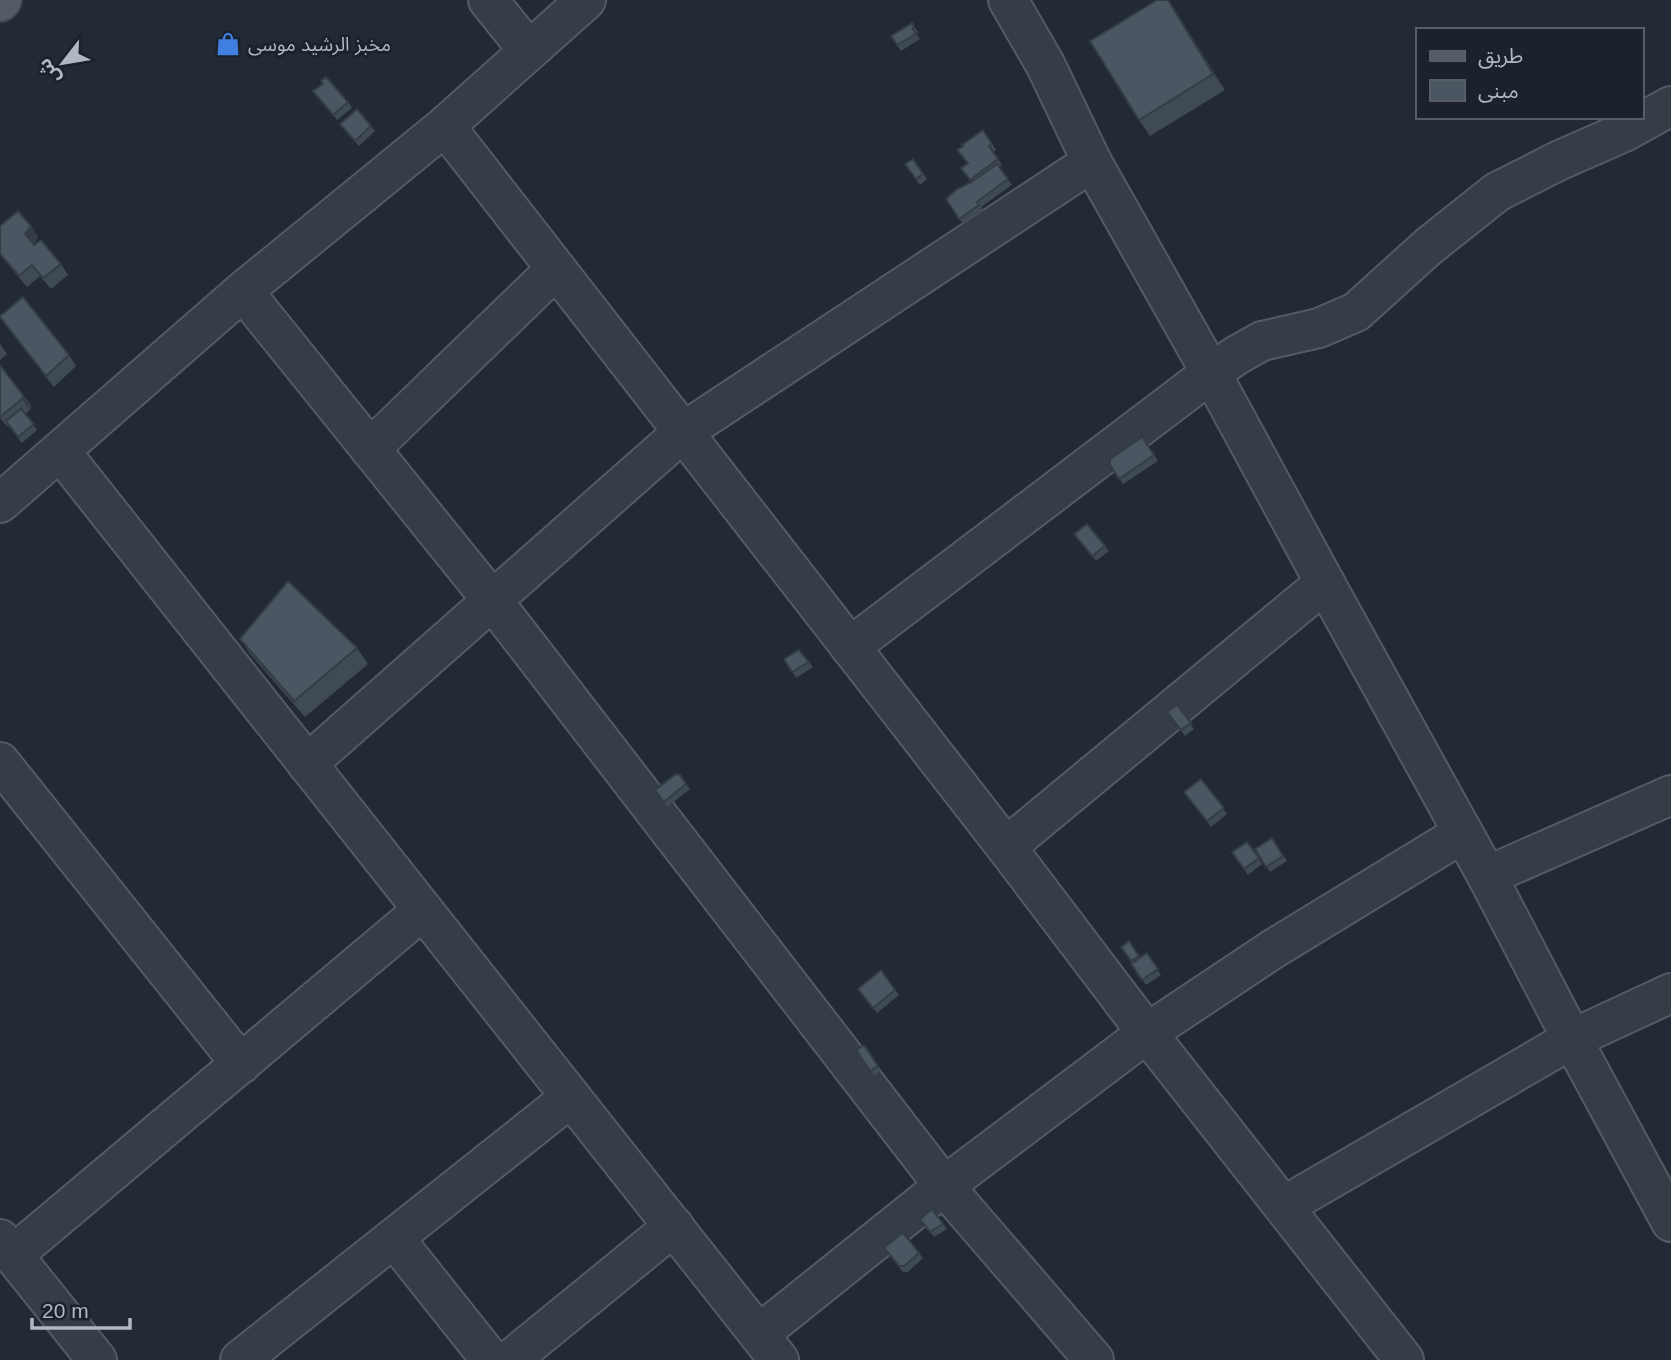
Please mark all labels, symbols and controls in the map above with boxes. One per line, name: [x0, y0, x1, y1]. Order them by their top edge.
north arrow: [28, 28, 98, 98]
legend: [1416, 28, 1643, 119]
shop icon: مخبز الرشيد موسى: [214, 30, 242, 58]
place label: مخبز الرشيد موسى: [248, 34, 391, 56]
text: طريق: [1478, 44, 1523, 69]
text: ش: [33, 55, 65, 88]
text: مبنى: [1478, 79, 1519, 103]
scale bar: [32, 1286, 130, 1330]
text: 20 m: [42, 1299, 89, 1322]

